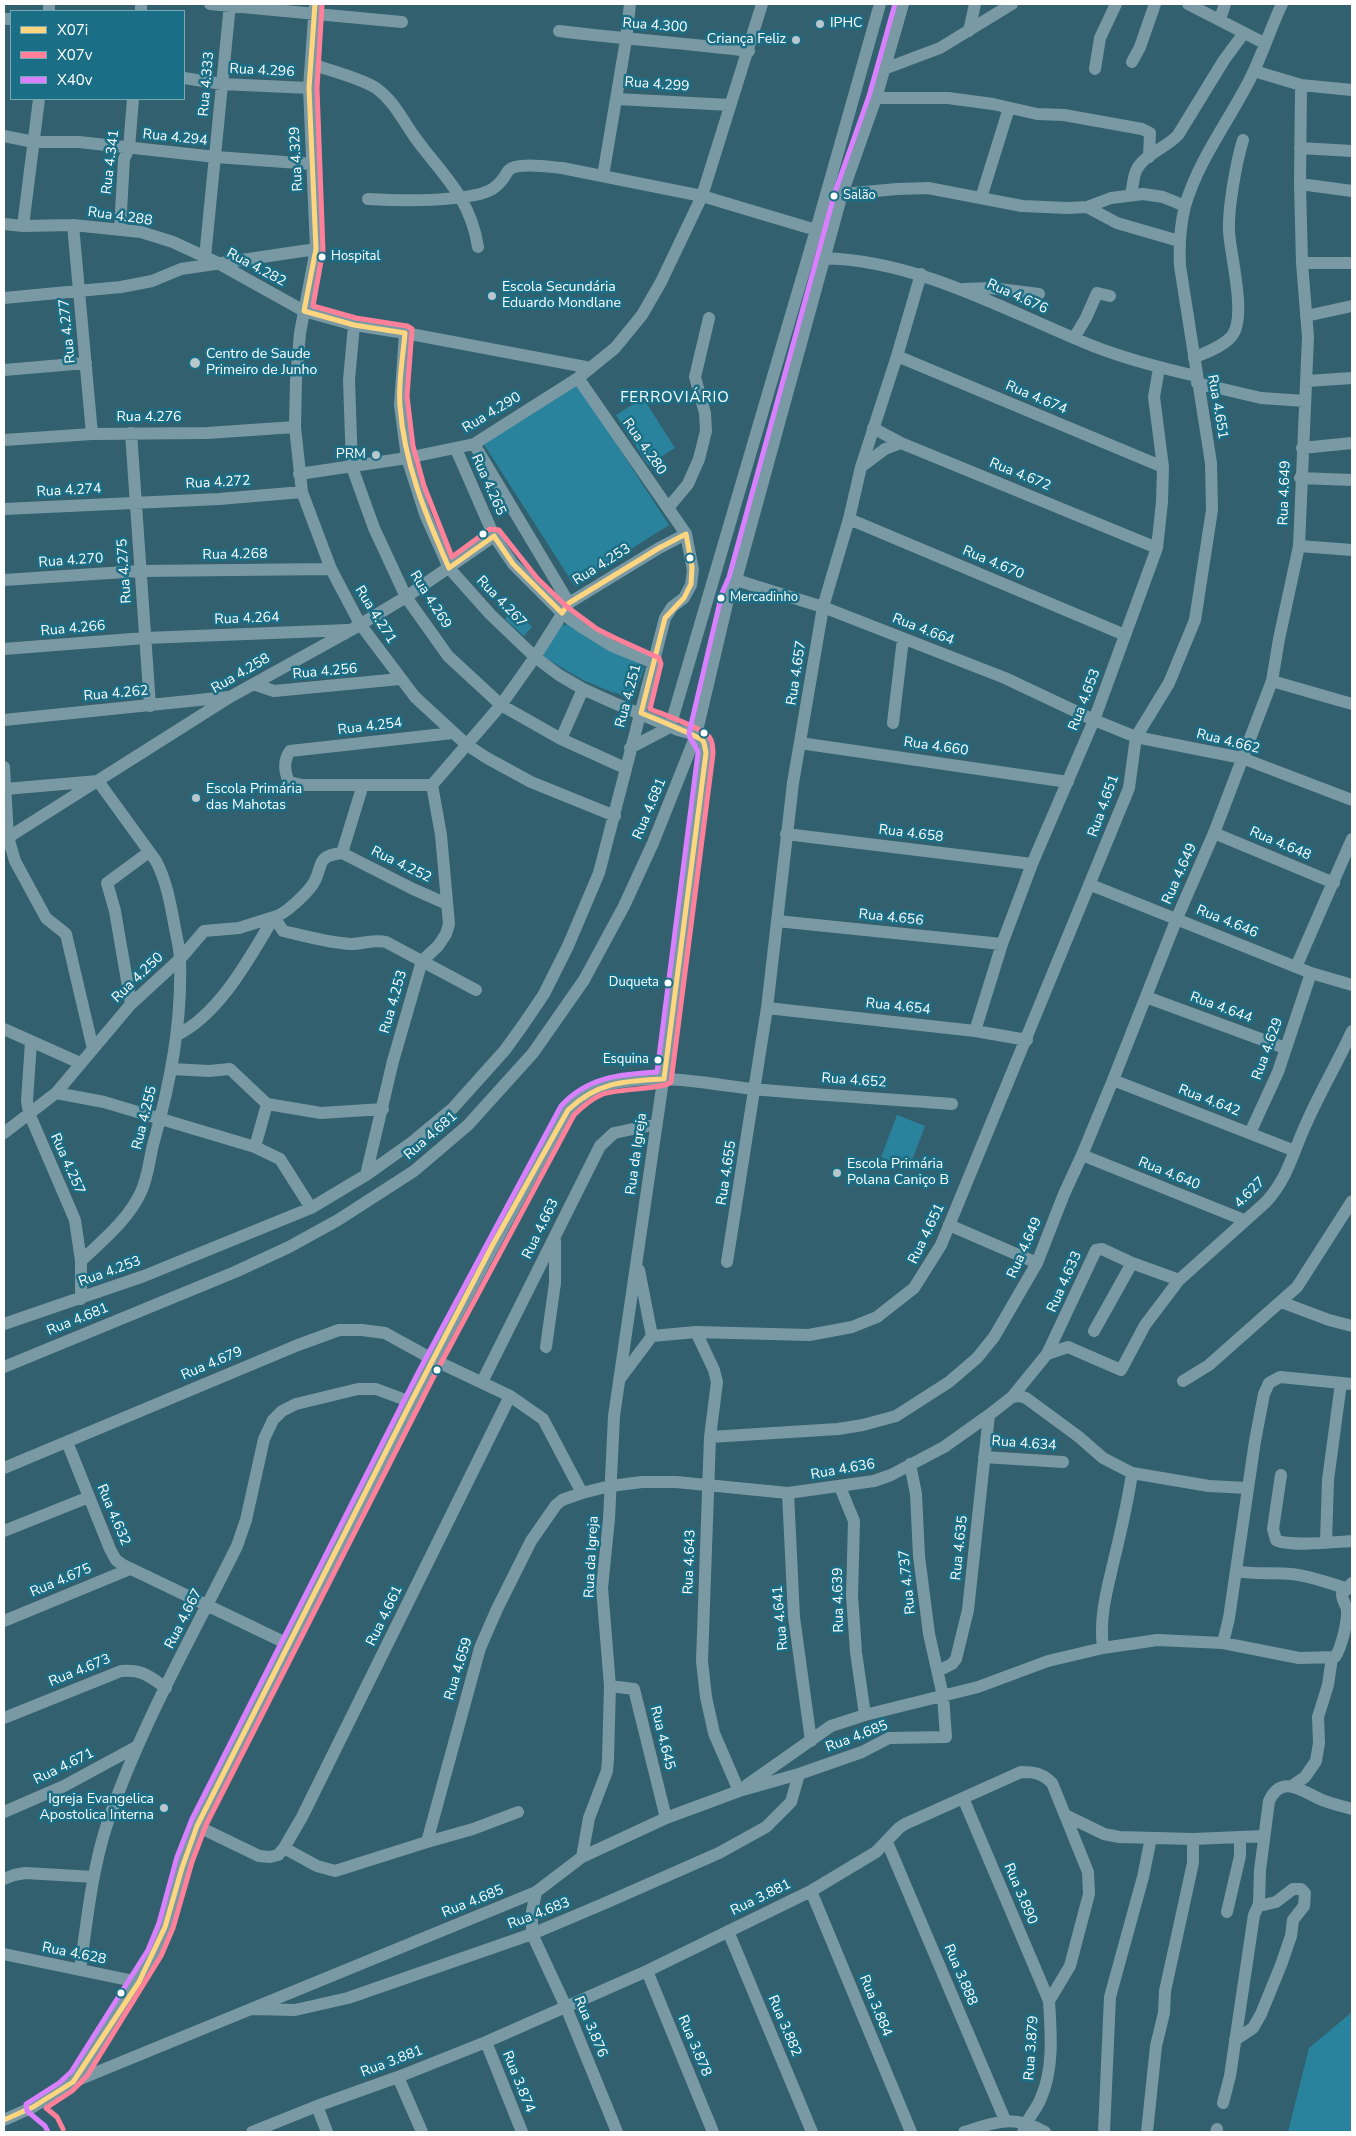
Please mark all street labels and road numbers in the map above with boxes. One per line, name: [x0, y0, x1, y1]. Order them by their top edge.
street label: Rua 4.300: [622, 15, 688, 37]
street label: Rua 4.333: [196, 51, 218, 117]
street label: Rua 4.296: [229, 61, 295, 81]
street label: Rua 4.299: [624, 74, 690, 96]
street label: Rua 4.294: [142, 126, 208, 150]
street label: Rua 4.329: [287, 126, 307, 192]
street label: Rua 4.341: [99, 129, 123, 195]
street label: Rua 4.288: [87, 204, 153, 230]
street label: Rua 4.282: [223, 245, 289, 291]
street label: Rua 4.676: [984, 276, 1050, 318]
street label: Rua 4.277: [56, 298, 80, 364]
street label: Rua 4.651: [1203, 374, 1231, 440]
street label: Rua 4.674: [1003, 378, 1069, 418]
street label: Rua 4.290: [460, 389, 524, 437]
street label: Rua 4.276: [116, 410, 182, 426]
street label: Rua 4.280: [618, 416, 670, 478]
street label: Rua 4.265: [467, 452, 509, 518]
street label: Rua 4.672: [987, 455, 1053, 495]
street label: Rua 4.649: [1275, 460, 1295, 526]
street label: Rua 4.272: [185, 473, 251, 493]
street label: Rua 4.274: [36, 481, 102, 501]
street label: Rua 4.275: [114, 538, 136, 604]
street label: Rua 4.253: [570, 541, 634, 589]
street label: Rua 4.670: [960, 543, 1026, 583]
street label: Rua 4.268: [202, 546, 268, 564]
street label: Rua 4.270: [38, 550, 104, 572]
street label: Rua 4.269: [406, 568, 454, 632]
street label: Rua 4.267: [472, 573, 530, 631]
street label: Rua 4.271: [351, 583, 399, 647]
street label: Rua 4.264: [214, 609, 280, 629]
street label: Rua 4.664: [890, 611, 956, 649]
street label: Rua 4.266: [40, 618, 106, 640]
street label: Rua 4.657: [784, 640, 810, 706]
street label: Rua 4.258: [209, 650, 273, 698]
street label: Rua 4.256: [292, 661, 358, 683]
street label: Rua 4.251: [612, 662, 646, 730]
street label: Rua 4.653: [1066, 667, 1104, 733]
street label: Rua 4.262: [83, 683, 149, 705]
street label: Rua 4.254: [337, 715, 403, 739]
street label: Rua 4.662: [1194, 726, 1262, 758]
street label: Rua 4.660: [903, 734, 969, 760]
street label: Rua 4.651: [1085, 773, 1123, 839]
street label: Rua 4.681: [630, 776, 670, 842]
street label: Rua 4.658: [878, 822, 944, 846]
street label: Rua 4.648: [1247, 824, 1313, 864]
street label: Rua 4.649: [1159, 841, 1201, 907]
street label: Rua 4.252: [368, 843, 434, 887]
street label: Rua 4.646: [1194, 902, 1260, 942]
street label: Rua 4.656: [858, 906, 924, 930]
street label: Rua 4.250: [109, 949, 167, 1007]
street label: Rua 4.253: [377, 968, 411, 1036]
street label: Rua 4.644: [1188, 989, 1254, 1027]
street label: Rua 4.654: [865, 995, 931, 1019]
street label: Rua 4.629: [1249, 1016, 1287, 1082]
street label: Rua 4.652: [821, 1070, 887, 1092]
street label: Rua 4.642: [1176, 1082, 1242, 1120]
street label: Rua 4.255: [129, 1084, 161, 1152]
street label: Rua 4.681: [401, 1108, 461, 1164]
street label: Rua da Igreja: [623, 1112, 651, 1196]
street label: Rua 4.257: [46, 1131, 88, 1197]
street label: Rua 4.655: [714, 1140, 740, 1206]
street label: Rua 4.640: [1136, 1154, 1202, 1194]
street label: 4.627: [1231, 1174, 1269, 1212]
street label: Rua 4.663: [519, 1196, 563, 1262]
street label: Rua 4.651: [905, 1201, 949, 1267]
street label: Rua 4.649: [1004, 1215, 1046, 1281]
street label: Rua 4.633: [1044, 1249, 1086, 1315]
street label: Rua 4.253: [77, 1253, 143, 1291]
street label: Rua 4.681: [45, 1300, 111, 1340]
street label: Rua 4.679: [179, 1344, 245, 1384]
street label: Rua 4.634: [991, 1433, 1057, 1455]
street label: Rua 4.636: [810, 1456, 876, 1484]
street label: Rua 4.632: [93, 1482, 133, 1548]
street label: Rua da Igreja: [581, 1515, 603, 1599]
street label: Rua 4.635: [948, 1515, 972, 1581]
street label: Rua 4.643: [680, 1529, 700, 1595]
street label: Rua 4.737: [896, 1549, 920, 1615]
street label: Rua 4.675: [28, 1561, 94, 1601]
street label: Rua 4.639: [830, 1567, 848, 1633]
street label: Rua 4.661: [363, 1583, 407, 1649]
street label: Rua 4.641: [770, 1585, 792, 1651]
street label: Rua 4.667: [162, 1586, 206, 1652]
street label: Rua 4.659: [441, 1635, 477, 1703]
street label: Rua 4.673: [47, 1651, 113, 1691]
street label: Rua 4.645: [646, 1704, 678, 1772]
street label: Rua 4.685: [824, 1718, 890, 1756]
street label: Rua 4.671: [31, 1745, 97, 1789]
street label: Rua 3.890: [1000, 1861, 1040, 1927]
street label: Rua 3.881: [728, 1876, 794, 1920]
street label: Rua 4.685: [440, 1882, 506, 1922]
street label: Rua 4.683: [506, 1895, 572, 1933]
street label: Rua 4.628: [40, 1940, 108, 1968]
street label: Rua 3.888: [940, 1942, 980, 2008]
street label: Rua 3.884: [855, 1973, 895, 2039]
street label: Rua 3.882: [764, 1993, 804, 2059]
street label: Rua 3.876: [570, 1994, 610, 2060]
street label: Rua 3.878: [674, 2013, 714, 2079]
street label: Rua 3.879: [1021, 2015, 1043, 2081]
street label: Rua 3.881: [359, 2043, 425, 2081]
street label: Rua 3.874: [498, 2049, 538, 2115]

